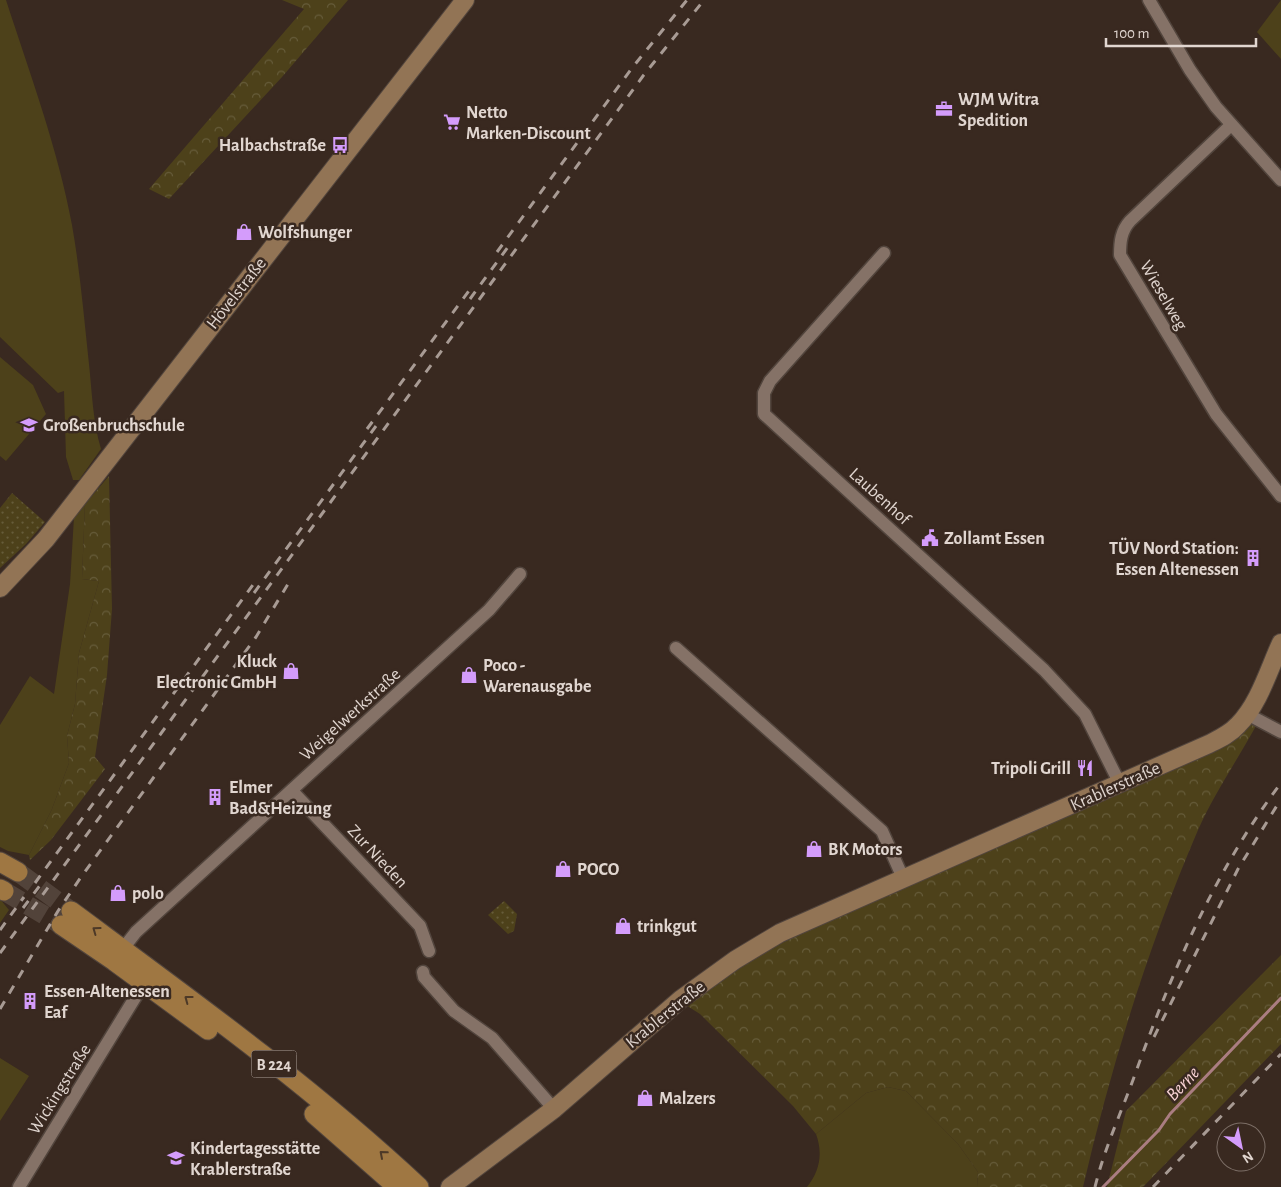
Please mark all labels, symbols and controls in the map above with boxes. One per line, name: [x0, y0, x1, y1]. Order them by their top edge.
scale bar: [1106, 15, 1256, 47]
text: 100 m: [1114, 26, 1149, 41]
place label: WJM Witra Spedition: [958, 91, 1040, 130]
office icon: WJM Witra Spedition: [934, 99, 954, 119]
place label: Netto Marken-Discount: [466, 104, 591, 143]
supermarket icon: Netto Marken-Discount: [442, 112, 462, 132]
bus stop icon: Halbachstraße: [330, 135, 350, 155]
place label: Halbachstraße: [219, 137, 326, 155]
shop icon: Wolfshunger: [234, 222, 254, 242]
place label: Wolfshunger: [258, 224, 353, 242]
street label: Hövelstraße: [203, 254, 270, 333]
street label: Wieselweg: [1136, 258, 1190, 333]
school or university icon: Großenbruchschule: [19, 415, 39, 435]
place label: Großenbruchschule: [43, 417, 185, 435]
street label: Laubenhof: [845, 465, 914, 530]
public building icon: Zollamt Essen: [920, 528, 940, 548]
place label: Zollamt Essen: [944, 530, 1045, 548]
place label: TÜV Nord Station: Essen Altenessen: [1109, 537, 1239, 579]
building icon: TÜV Nord Station: Essen Altenessen: [1243, 548, 1263, 568]
place label: Kluck Electronic GmbH: [156, 653, 277, 692]
place label: Poco - Warenausgabe: [483, 657, 591, 696]
shop icon: Kluck Electronic GmbH: [281, 661, 301, 681]
street label: Weigelwerkstraße: [297, 665, 404, 764]
shop icon: Poco - Warenausgabe: [459, 665, 479, 685]
restaurant icon: Tripoli Grill: [1075, 758, 1095, 778]
street label: Krablerstraße: [1068, 759, 1163, 815]
place label: Tripoli Grill: [991, 760, 1071, 778]
place label: Elmer Bad&Heizung: [229, 779, 332, 818]
building icon: Elmer Bad&Heizung: [205, 787, 225, 807]
street label: Zur Nieden: [344, 822, 411, 892]
shop icon: BK Motors: [804, 839, 824, 859]
place label: BK Motors: [828, 841, 903, 859]
shop icon: POCO: [553, 859, 573, 879]
place label: POCO: [577, 861, 620, 879]
shop icon: polo: [108, 883, 128, 903]
place label: polo: [132, 885, 164, 903]
shop icon: trinkgut: [613, 916, 633, 936]
place label: trinkgut: [637, 918, 697, 936]
one-way arrow: [93, 927, 102, 936]
street label: Krablerstraße: [623, 978, 709, 1052]
place label: Essen-Altenessen Eaf: [44, 983, 170, 1022]
building icon: Essen-Altenessen Eaf: [20, 991, 40, 1011]
one-way arrow: [184, 996, 194, 1005]
street label: Wickingstraße: [25, 1041, 95, 1138]
road number: B 224: [252, 1050, 296, 1078]
water label: Berne: [1163, 1063, 1203, 1105]
shop icon: Malzers: [635, 1088, 655, 1108]
place label: Malzers: [659, 1090, 716, 1108]
north arrow: [1216, 1122, 1266, 1172]
place label: Kindertagesstätte Krablerstraße: [190, 1140, 320, 1179]
school or university icon: Kindertagesstätte Krablerstraße: [166, 1148, 186, 1168]
text: N: [1240, 1149, 1255, 1166]
one-way arrow: [380, 1151, 389, 1160]

